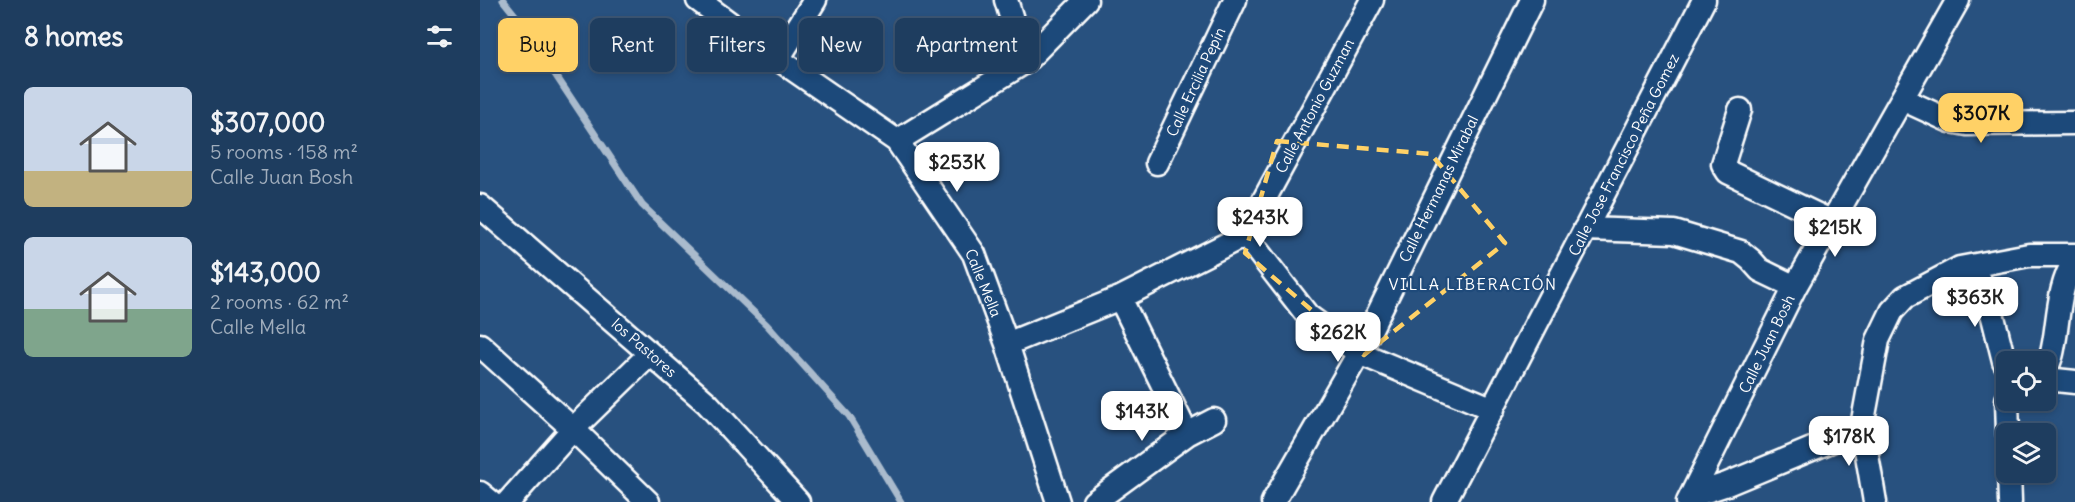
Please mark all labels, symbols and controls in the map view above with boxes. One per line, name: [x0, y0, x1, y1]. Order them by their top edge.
chip: Buy: [498, 18, 578, 72]
chip: Rent: [590, 18, 675, 72]
chip: Filters: [687, 18, 787, 72]
chip: New: [799, 18, 883, 72]
chip: Apartment: [895, 18, 1039, 72]
text: 8 homes: [24, 20, 123, 53]
icon: filters: [423, 20, 456, 53]
street label: Calle Ercilia Pepín: [1162, 24, 1229, 139]
street label: Calle Antonio Guzman: [1271, 35, 1358, 176]
street label: Calle Jose Francisco Peña Gomez: [1564, 50, 1683, 259]
pin: $307K: [1939, 93, 2023, 144]
text: $307K: [1952, 100, 2010, 125]
text: $307,000: [210, 106, 325, 139]
icon: home: [72, 111, 144, 183]
street label: Calle Hermanas Mirabal: [1395, 112, 1482, 265]
text: 5 rooms · 158 m²: [210, 139, 358, 164]
pin: $253K: [915, 142, 999, 193]
text: $253K: [928, 149, 986, 174]
text: Calle Juan Bosh: [210, 164, 353, 189]
pin: $243K: [1218, 197, 1302, 248]
text: $243K: [1232, 204, 1289, 229]
pin: $215K: [1793, 207, 1877, 258]
text: $215K: [1808, 214, 1862, 239]
street label: Calle Mella: [961, 246, 1006, 320]
text: $143,000: [210, 256, 321, 289]
icon: home: [72, 261, 144, 333]
district label: VILLA LIBERACIÓN: [1388, 274, 1558, 294]
pin: $363K: [1933, 277, 2017, 328]
text: $363K: [1946, 284, 2004, 309]
text: 2 rooms · 62 m²: [210, 289, 349, 314]
street label: Calle Juan Bosh: [1734, 291, 1799, 396]
pin: $262K: [1296, 312, 1380, 363]
text: Calle Mella: [210, 314, 306, 339]
street label: los Pastores: [608, 314, 681, 381]
text: $262K: [1310, 319, 1366, 344]
map controls: [1996, 351, 2056, 483]
button: locate: [1996, 351, 2056, 411]
pin: $143K: [1100, 391, 1184, 442]
text: $143K: [1115, 398, 1169, 423]
pin: $178K: [1807, 416, 1891, 467]
text: $178K: [1823, 423, 1875, 448]
button: layers: [1996, 423, 2056, 483]

